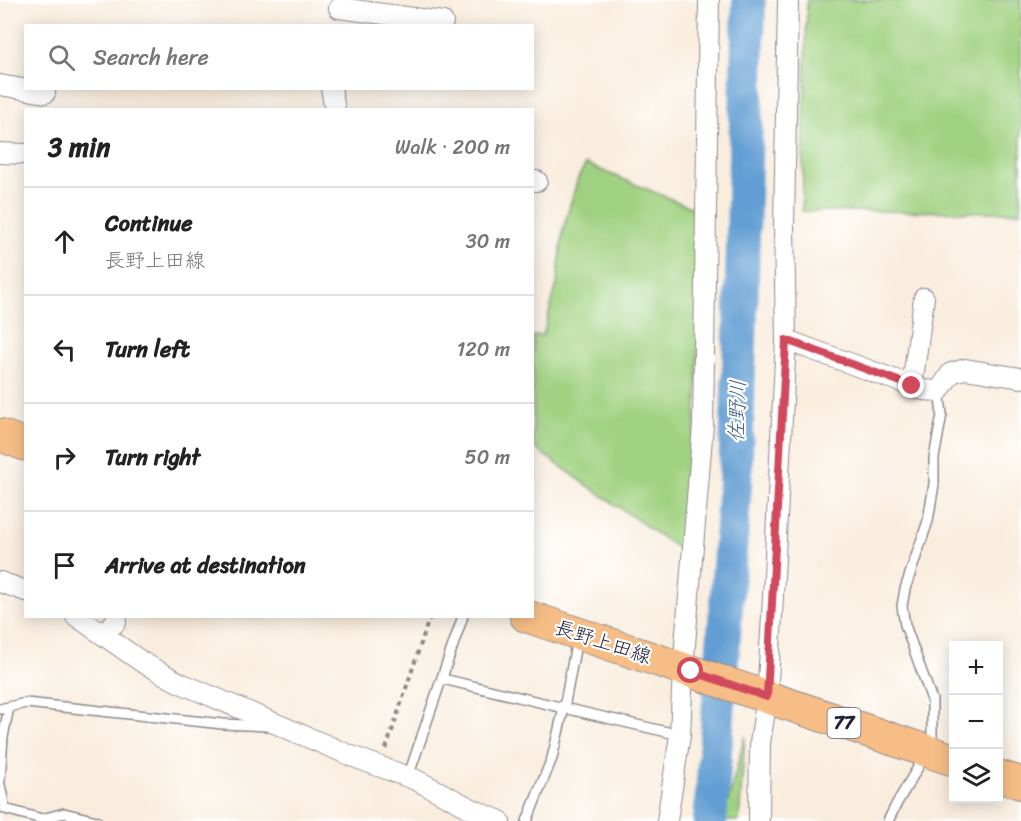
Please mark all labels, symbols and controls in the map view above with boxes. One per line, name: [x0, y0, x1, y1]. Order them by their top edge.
search box: [24, 24, 534, 90]
text: Search here: [93, 38, 209, 77]
icon: search: [45, 41, 78, 74]
text: 3 min: [48, 124, 110, 170]
text: Walk · 200 m: [395, 130, 510, 165]
text: Continue: [105, 204, 193, 243]
text: 30 m: [466, 224, 510, 259]
icon: ahead: [48, 225, 81, 258]
text: 長野上田線: [105, 243, 205, 278]
text: Turn left: [105, 330, 190, 369]
text: 120 m: [457, 332, 510, 367]
icon: left: [48, 333, 81, 366]
route end: [898, 372, 924, 398]
water label: 佐野川: [717, 379, 757, 443]
text: Turn right: [105, 438, 200, 477]
text: 50 m: [465, 440, 510, 475]
icon: right: [48, 441, 81, 474]
text: Arrive at destination: [105, 546, 306, 585]
icon: arrive: [48, 549, 81, 582]
street label: 長野上田線: [550, 610, 656, 674]
map controls: [949, 641, 1003, 803]
button: +: [949, 641, 1003, 695]
route start: [677, 657, 703, 683]
button: −: [949, 695, 1003, 749]
road number: 77: [828, 708, 860, 738]
button: layers: [949, 749, 1003, 803]

